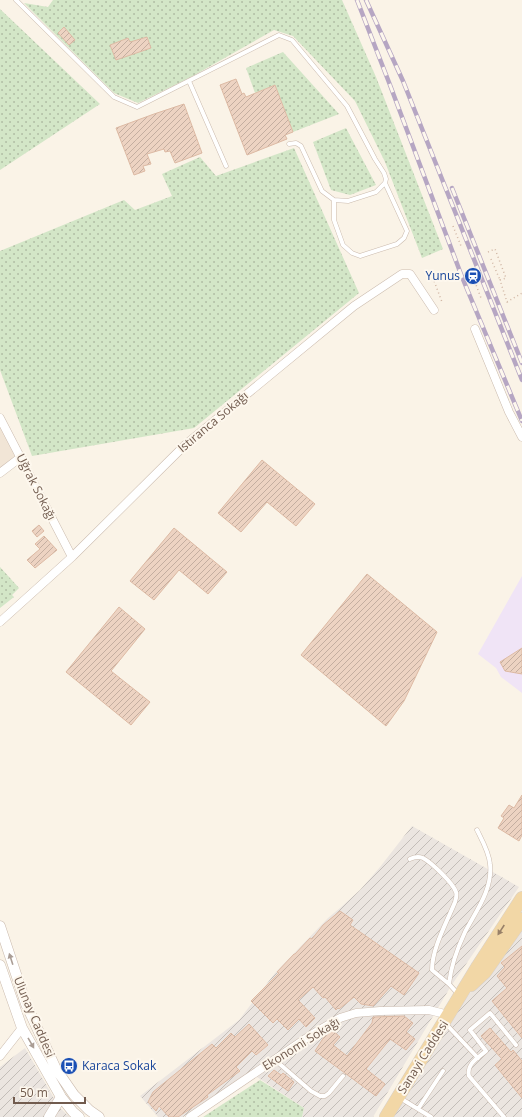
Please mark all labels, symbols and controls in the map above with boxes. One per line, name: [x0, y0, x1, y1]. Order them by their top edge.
station icon: Yunus: [463, 266, 483, 286]
place label: Yunus: [425, 267, 460, 284]
street label: Istıranca Sokağı: [174, 387, 252, 456]
street label: Uğrak Sokağı: [12, 451, 60, 523]
one-way arrow: [497, 925, 505, 936]
one-way arrow: [8, 952, 14, 964]
street label: Ulunay Caddesi: [10, 974, 59, 1060]
street label: Ekonomi Sokağı: [259, 1013, 343, 1074]
street label: Sanayi Caddesi: [393, 1017, 452, 1097]
one-way arrow: [27, 1038, 34, 1049]
bus stop icon: Karaca Sokak: [59, 1056, 79, 1076]
place label: Karaca Sokak: [82, 1057, 157, 1074]
scale bar: [14, 1079, 85, 1105]
text: 50 m: [20, 1084, 48, 1101]

